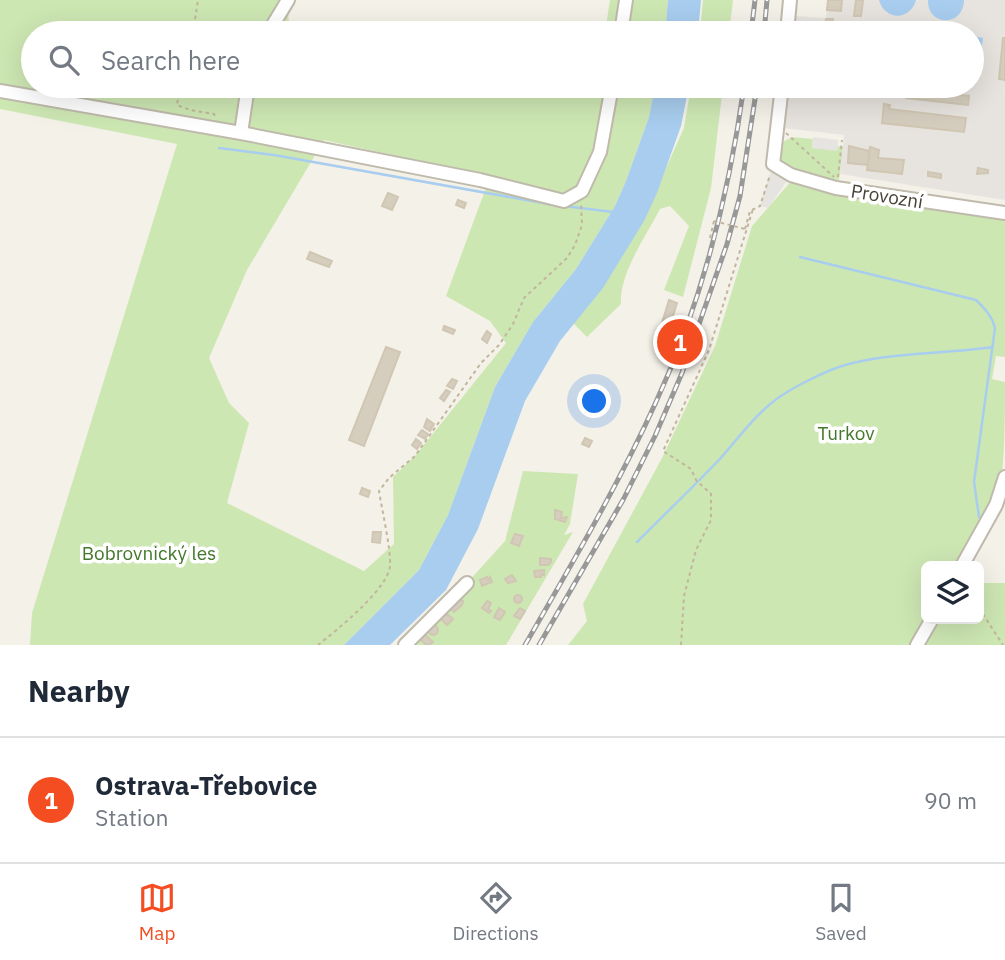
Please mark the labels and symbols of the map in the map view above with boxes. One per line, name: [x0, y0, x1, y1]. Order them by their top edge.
street label: Provozní: [849, 178, 925, 214]
pin: 1: [657, 316, 703, 368]
your location: [577, 384, 611, 418]
park label: Turkov: [817, 421, 875, 445]
park label: Bobrovnický les: [82, 541, 216, 565]

